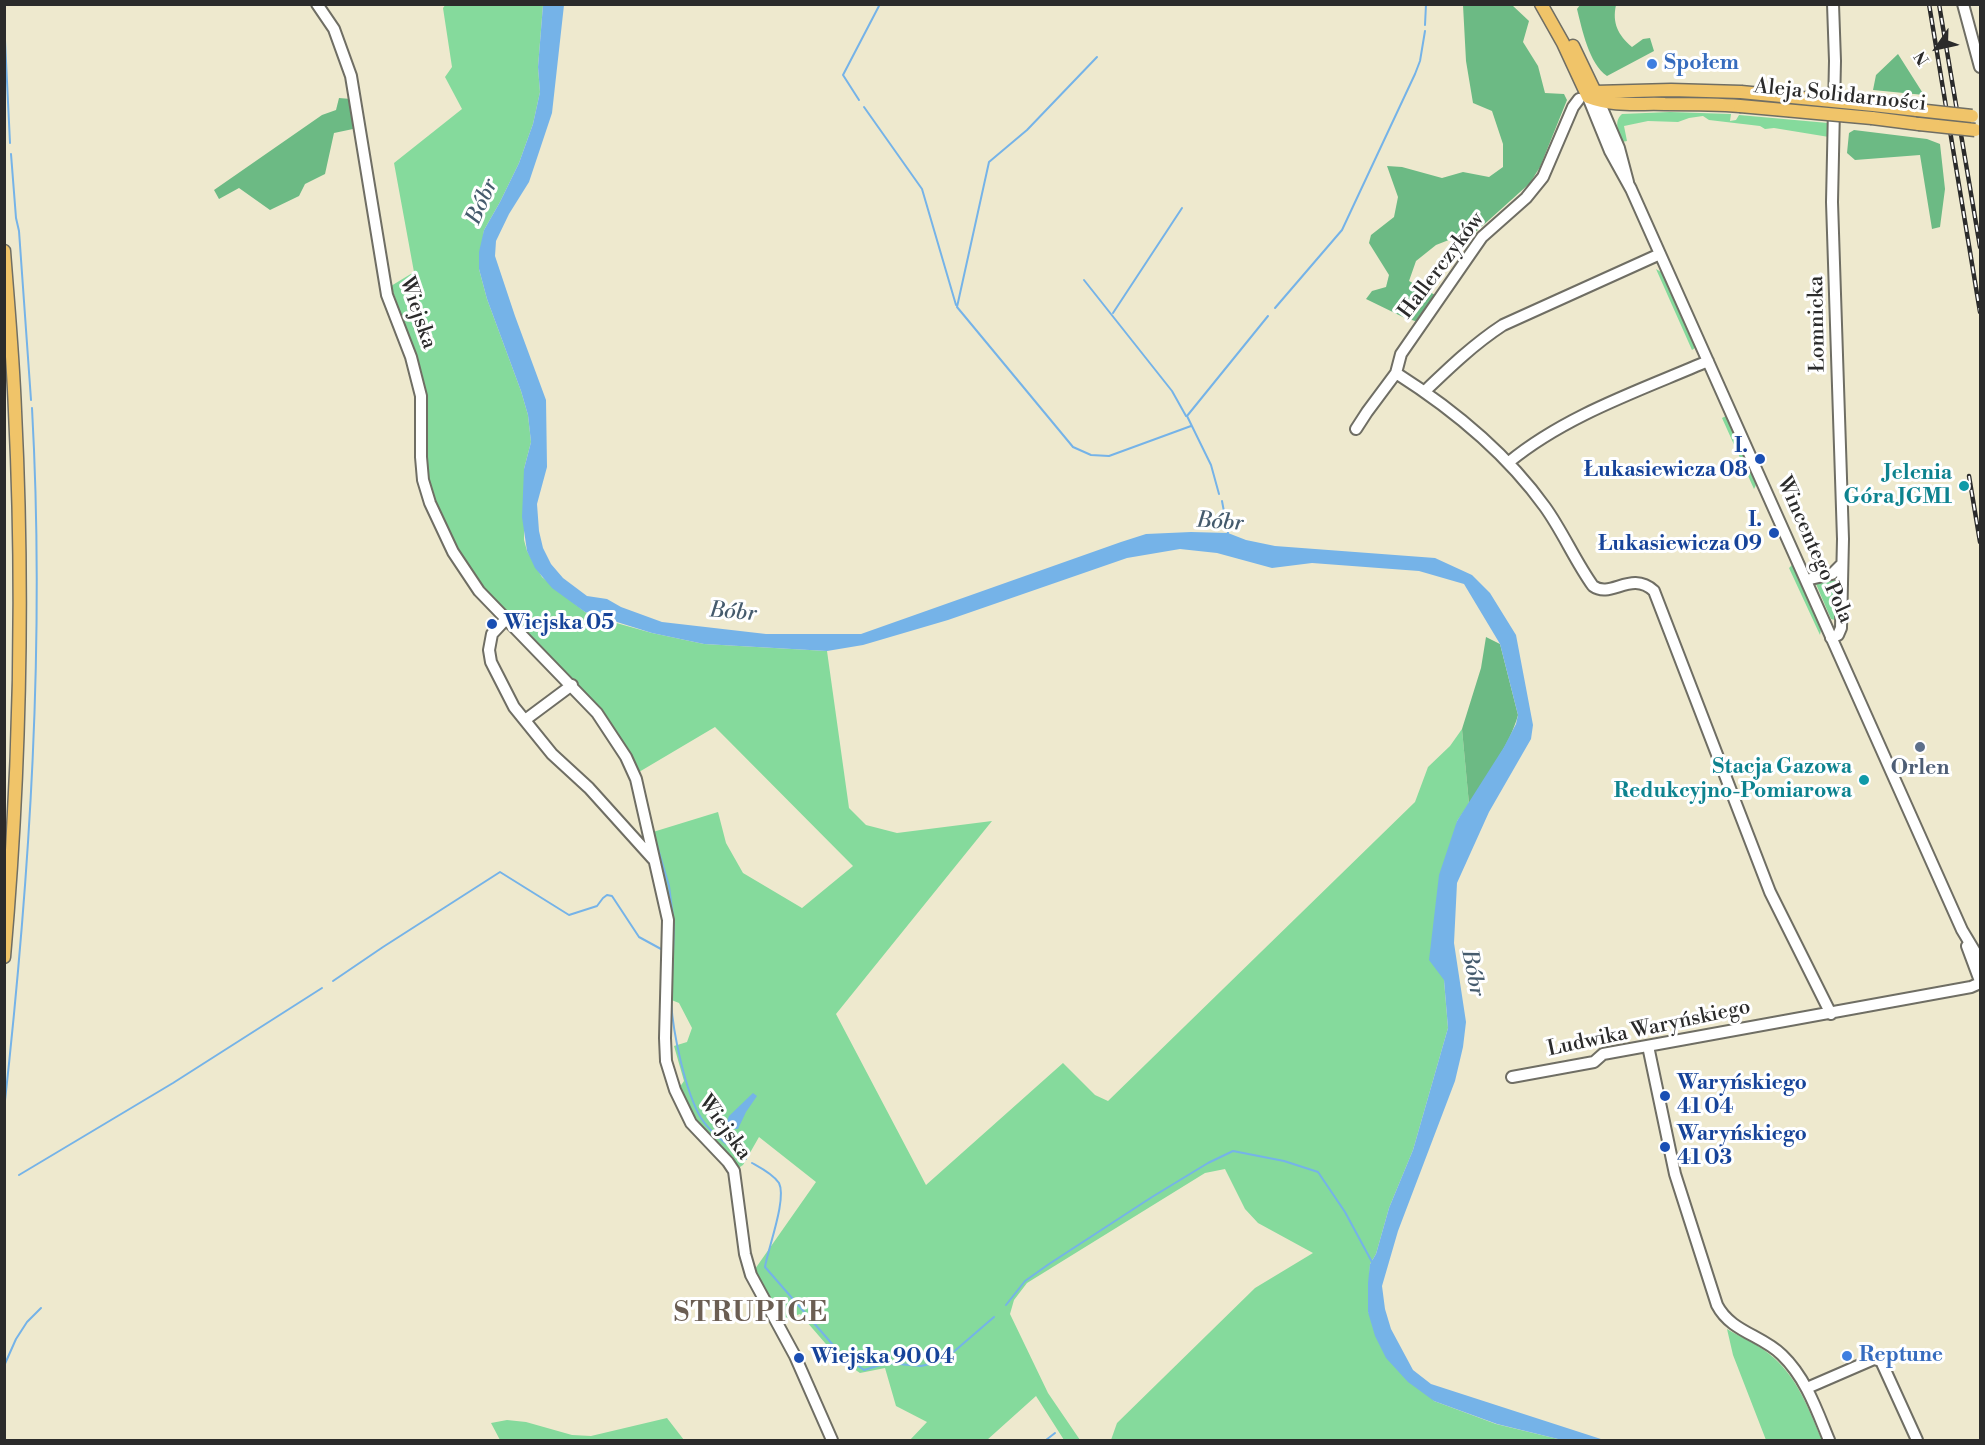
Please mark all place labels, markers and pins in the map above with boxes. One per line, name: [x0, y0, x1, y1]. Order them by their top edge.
place label: Społem: [1664, 51, 1739, 77]
marker: Społem: [1645, 57, 1659, 71]
place label: I. Łukasiewicza 08: [1584, 434, 1748, 484]
marker: I. Łukasiewicza 08: [1753, 452, 1767, 466]
place label: Jelenia Góra JGM1: [1844, 461, 1952, 511]
marker: Jelenia Góra JGM1: [1957, 479, 1971, 493]
place label: I. Łukasiewicza 09: [1598, 508, 1762, 558]
marker: I. Łukasiewicza 09: [1767, 526, 1781, 540]
place label: Wiejska 05: [504, 611, 614, 637]
marker: Wiejska 05: [485, 617, 499, 631]
marker: Orlen: [1913, 740, 1927, 754]
place label: Stacja Gazowa Redukcyjno-Pomiarowa: [1614, 755, 1852, 805]
place label: Orlen: [1891, 756, 1949, 782]
marker: Stacja Gazowa Redukcyjno-Pomiarowa: [1857, 773, 1871, 787]
place label: Waryńskiego 41 04: [1677, 1071, 1807, 1121]
marker: Waryńskiego 41 04: [1658, 1089, 1672, 1103]
place label: Waryńskiego 41 03: [1677, 1122, 1807, 1172]
marker: Waryńskiego 41 03: [1658, 1140, 1672, 1154]
place label: Reptune: [1859, 1343, 1943, 1369]
place label: Wiejska 90 04: [811, 1345, 954, 1371]
marker: Reptune: [1840, 1349, 1854, 1363]
marker: Wiejska 90 04: [792, 1351, 806, 1365]

